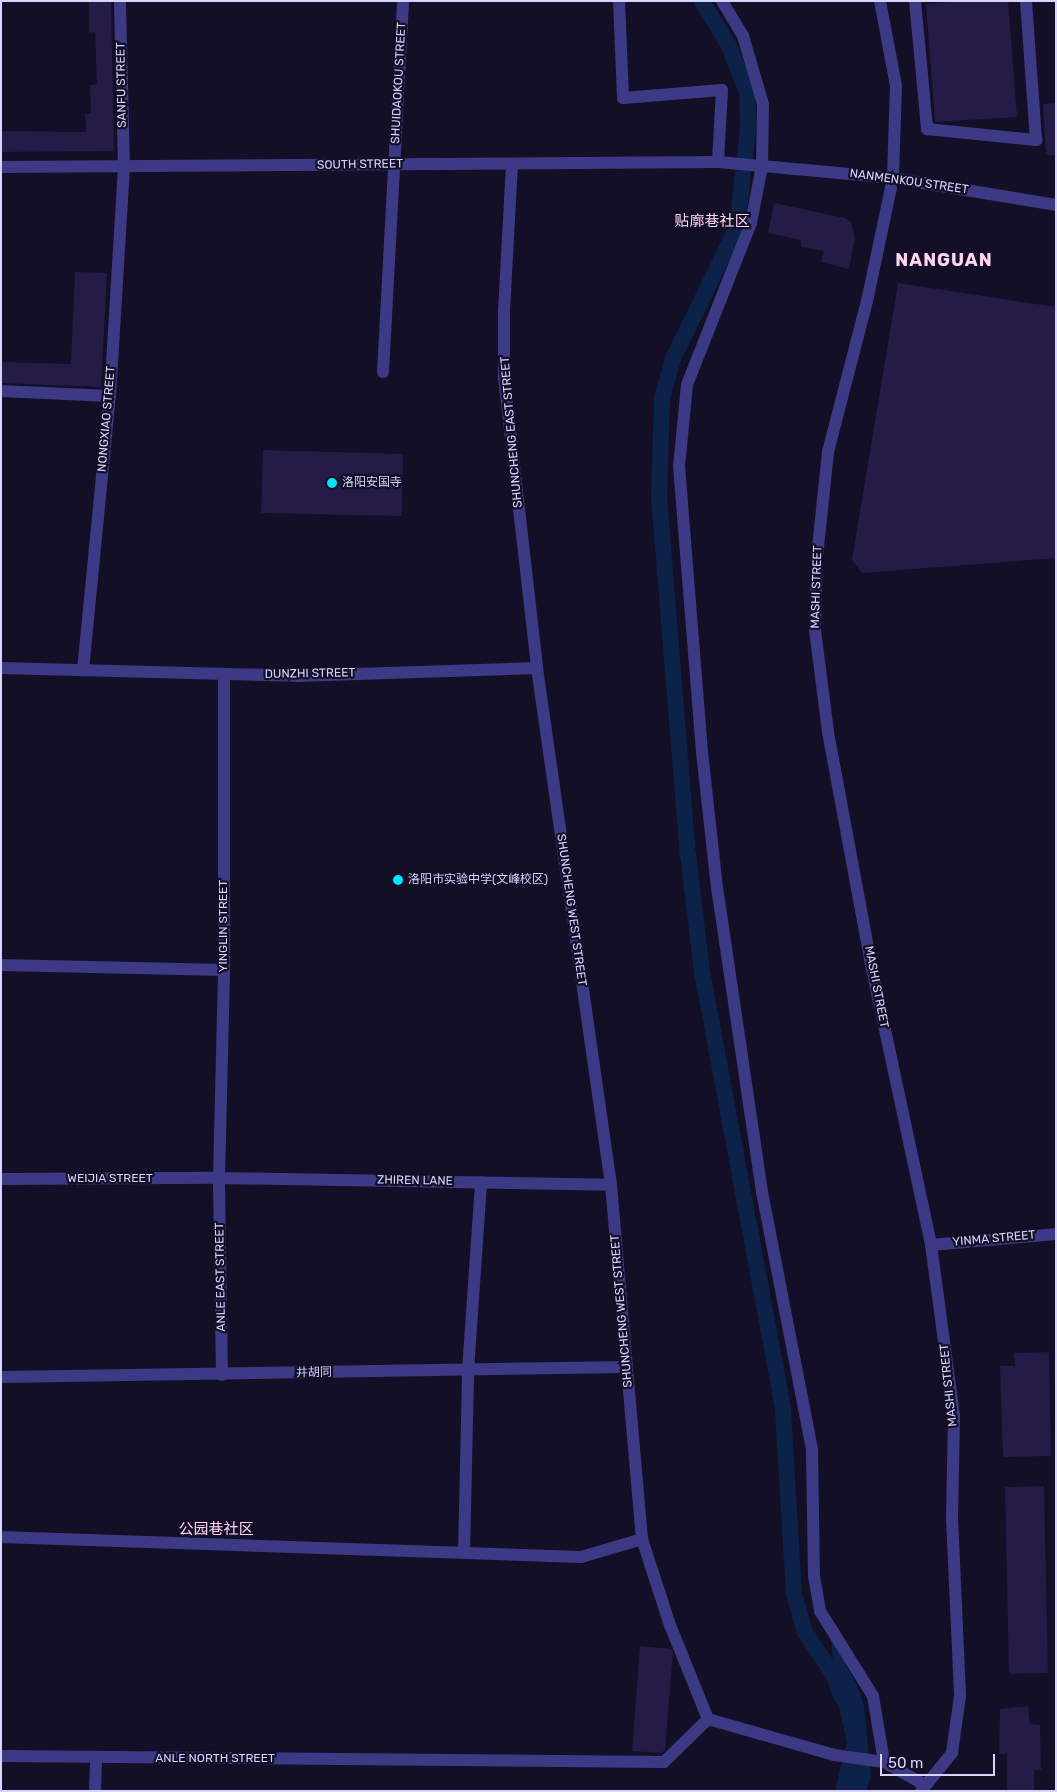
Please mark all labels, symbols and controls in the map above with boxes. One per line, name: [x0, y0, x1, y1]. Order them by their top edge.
street label: SHUIDAOKOU STREET: [389, 22, 409, 144]
street label: SANFU STREET: [114, 42, 130, 128]
street label: SOUTH STREET: [317, 157, 403, 173]
street label: NANMENKOU STREET: [849, 167, 969, 197]
district label: 贴廓巷社区: [675, 213, 749, 231]
district label: NANGUAN: [894, 249, 994, 271]
street label: SHUNCHENG EAST STREET: [498, 356, 526, 508]
street label: NONGXIAO STREET: [95, 365, 119, 473]
place label: 洛阳安国寺: [342, 476, 402, 490]
marker: 洛阳安国寺: [326, 477, 338, 489]
street label: MASHI STREET: [808, 545, 826, 629]
street label: DUNZHI STREET: [265, 666, 355, 682]
street label: SHUNCHENG WEST STREET: [553, 833, 589, 987]
place label: 洛阳市实验中学(文峰校区): [408, 873, 548, 887]
marker: 洛阳市实验中学(文峰校区): [392, 874, 404, 886]
street label: YINGLIN STREET: [217, 880, 231, 972]
street label: MASHI STREET: [861, 945, 891, 1029]
street label: WEIJIA STREET: [67, 1172, 153, 1186]
street label: ZHIREN LANE: [377, 1173, 453, 1189]
street label: ANLE EAST STREET: [213, 1222, 229, 1332]
street label: YINMA STREET: [952, 1228, 1036, 1250]
street label: SHUNCHENG WEST STREET: [608, 1234, 636, 1388]
street label: MASHI STREET: [937, 1343, 961, 1427]
street label: 井胡同: [296, 1365, 332, 1381]
district label: 公园巷社区: [179, 1521, 253, 1539]
scale bar: [882, 1744, 997, 1776]
street label: ANLE NORTH STREET: [155, 1752, 275, 1766]
text: 50 m: [888, 1754, 923, 1772]

